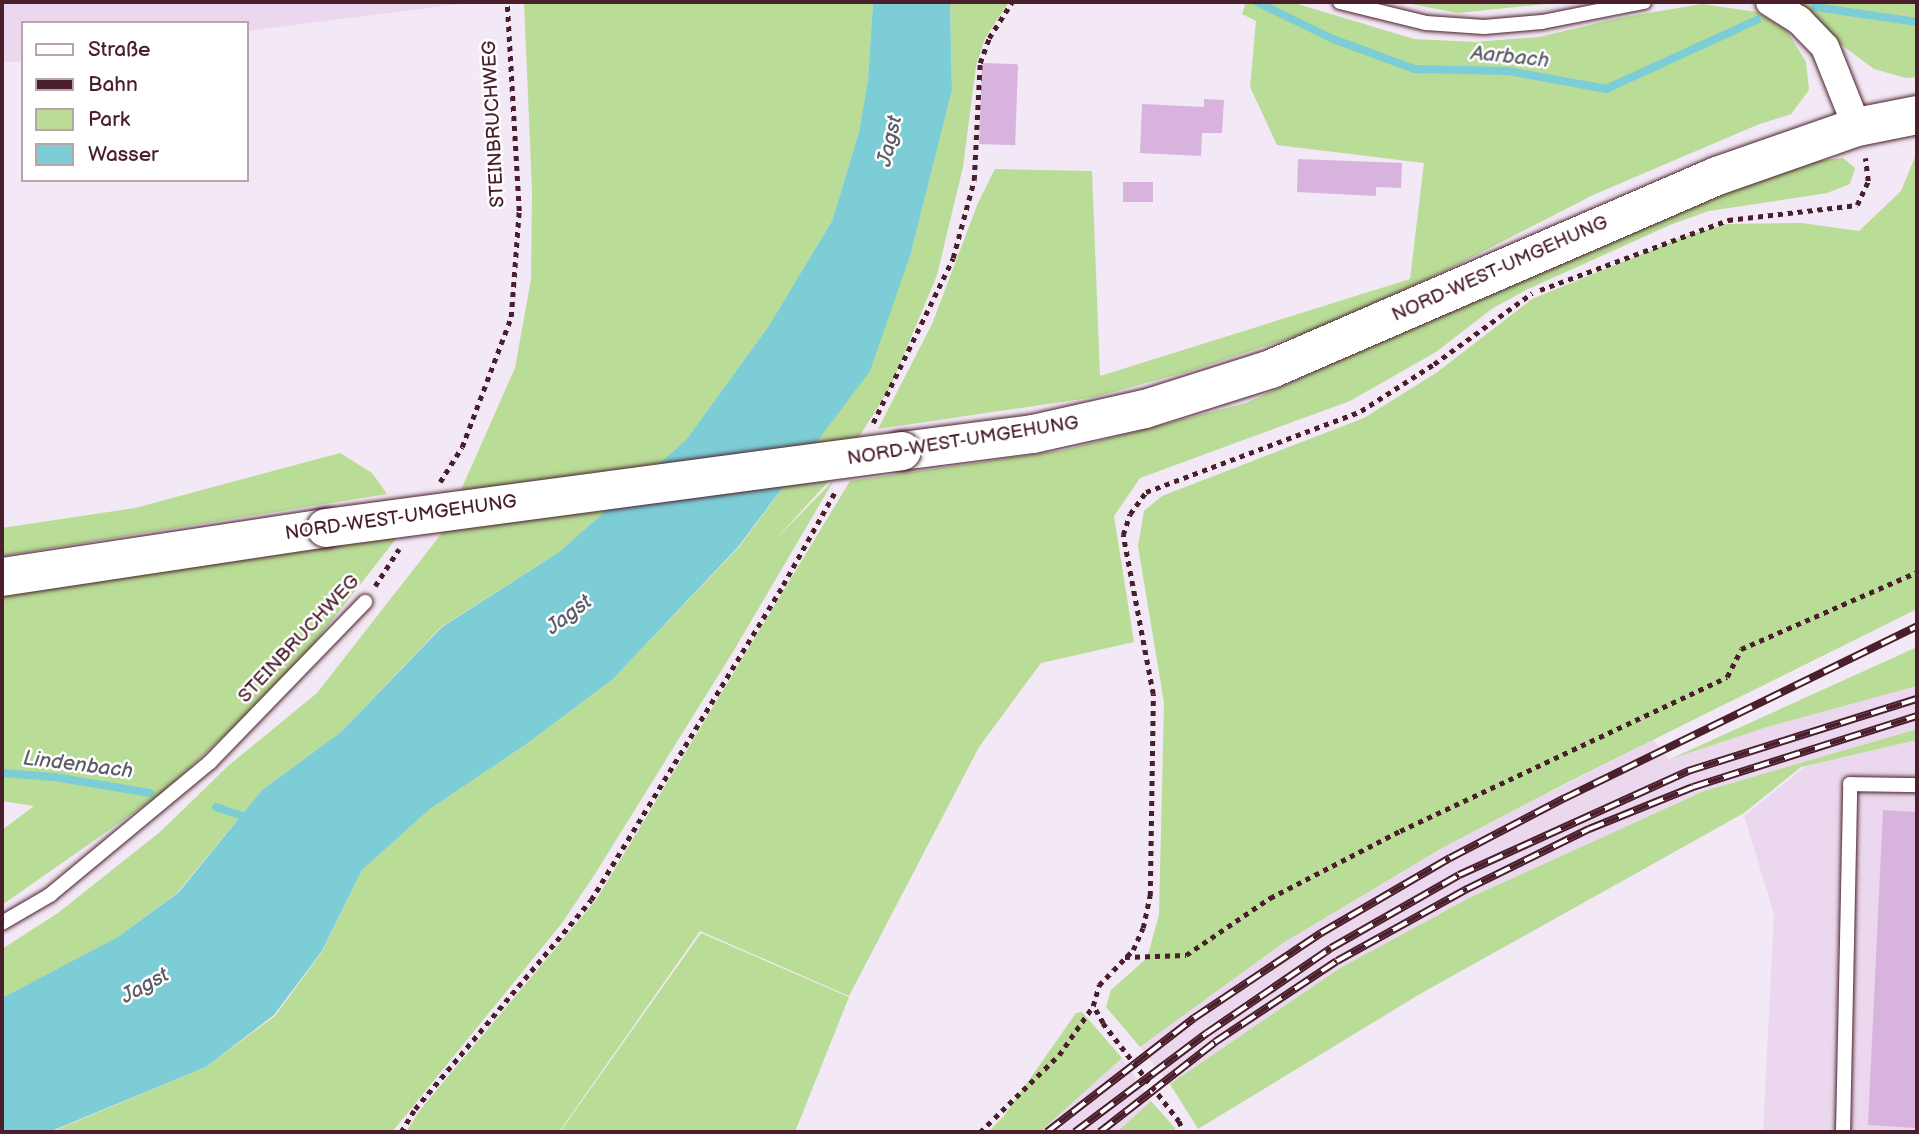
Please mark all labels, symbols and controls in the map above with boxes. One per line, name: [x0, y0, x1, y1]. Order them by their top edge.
legend: [21, 21, 248, 182]
text: Straße: [88, 37, 150, 62]
street label: STEINBRUCHWEG: [478, 40, 510, 208]
water label: Aarbach: [1470, 40, 1550, 74]
text: Bahn: [88, 72, 138, 97]
text: Park: [88, 107, 130, 132]
water label: Jagst: [872, 113, 908, 169]
text: Wasser: [88, 142, 159, 167]
street label: NORD-WEST-UMGEHUNG: [1389, 211, 1611, 327]
street label: NORD-WEST-UMGEHUNG: [846, 411, 1080, 471]
street label: NORD-WEST-UMGEHUNG: [284, 490, 518, 546]
street label: STEINBRUCHWEG: [234, 570, 364, 708]
water label: Jagst: [541, 590, 597, 640]
water label: Lindenbach: [22, 746, 134, 784]
water label: Jagst: [117, 963, 173, 1009]

